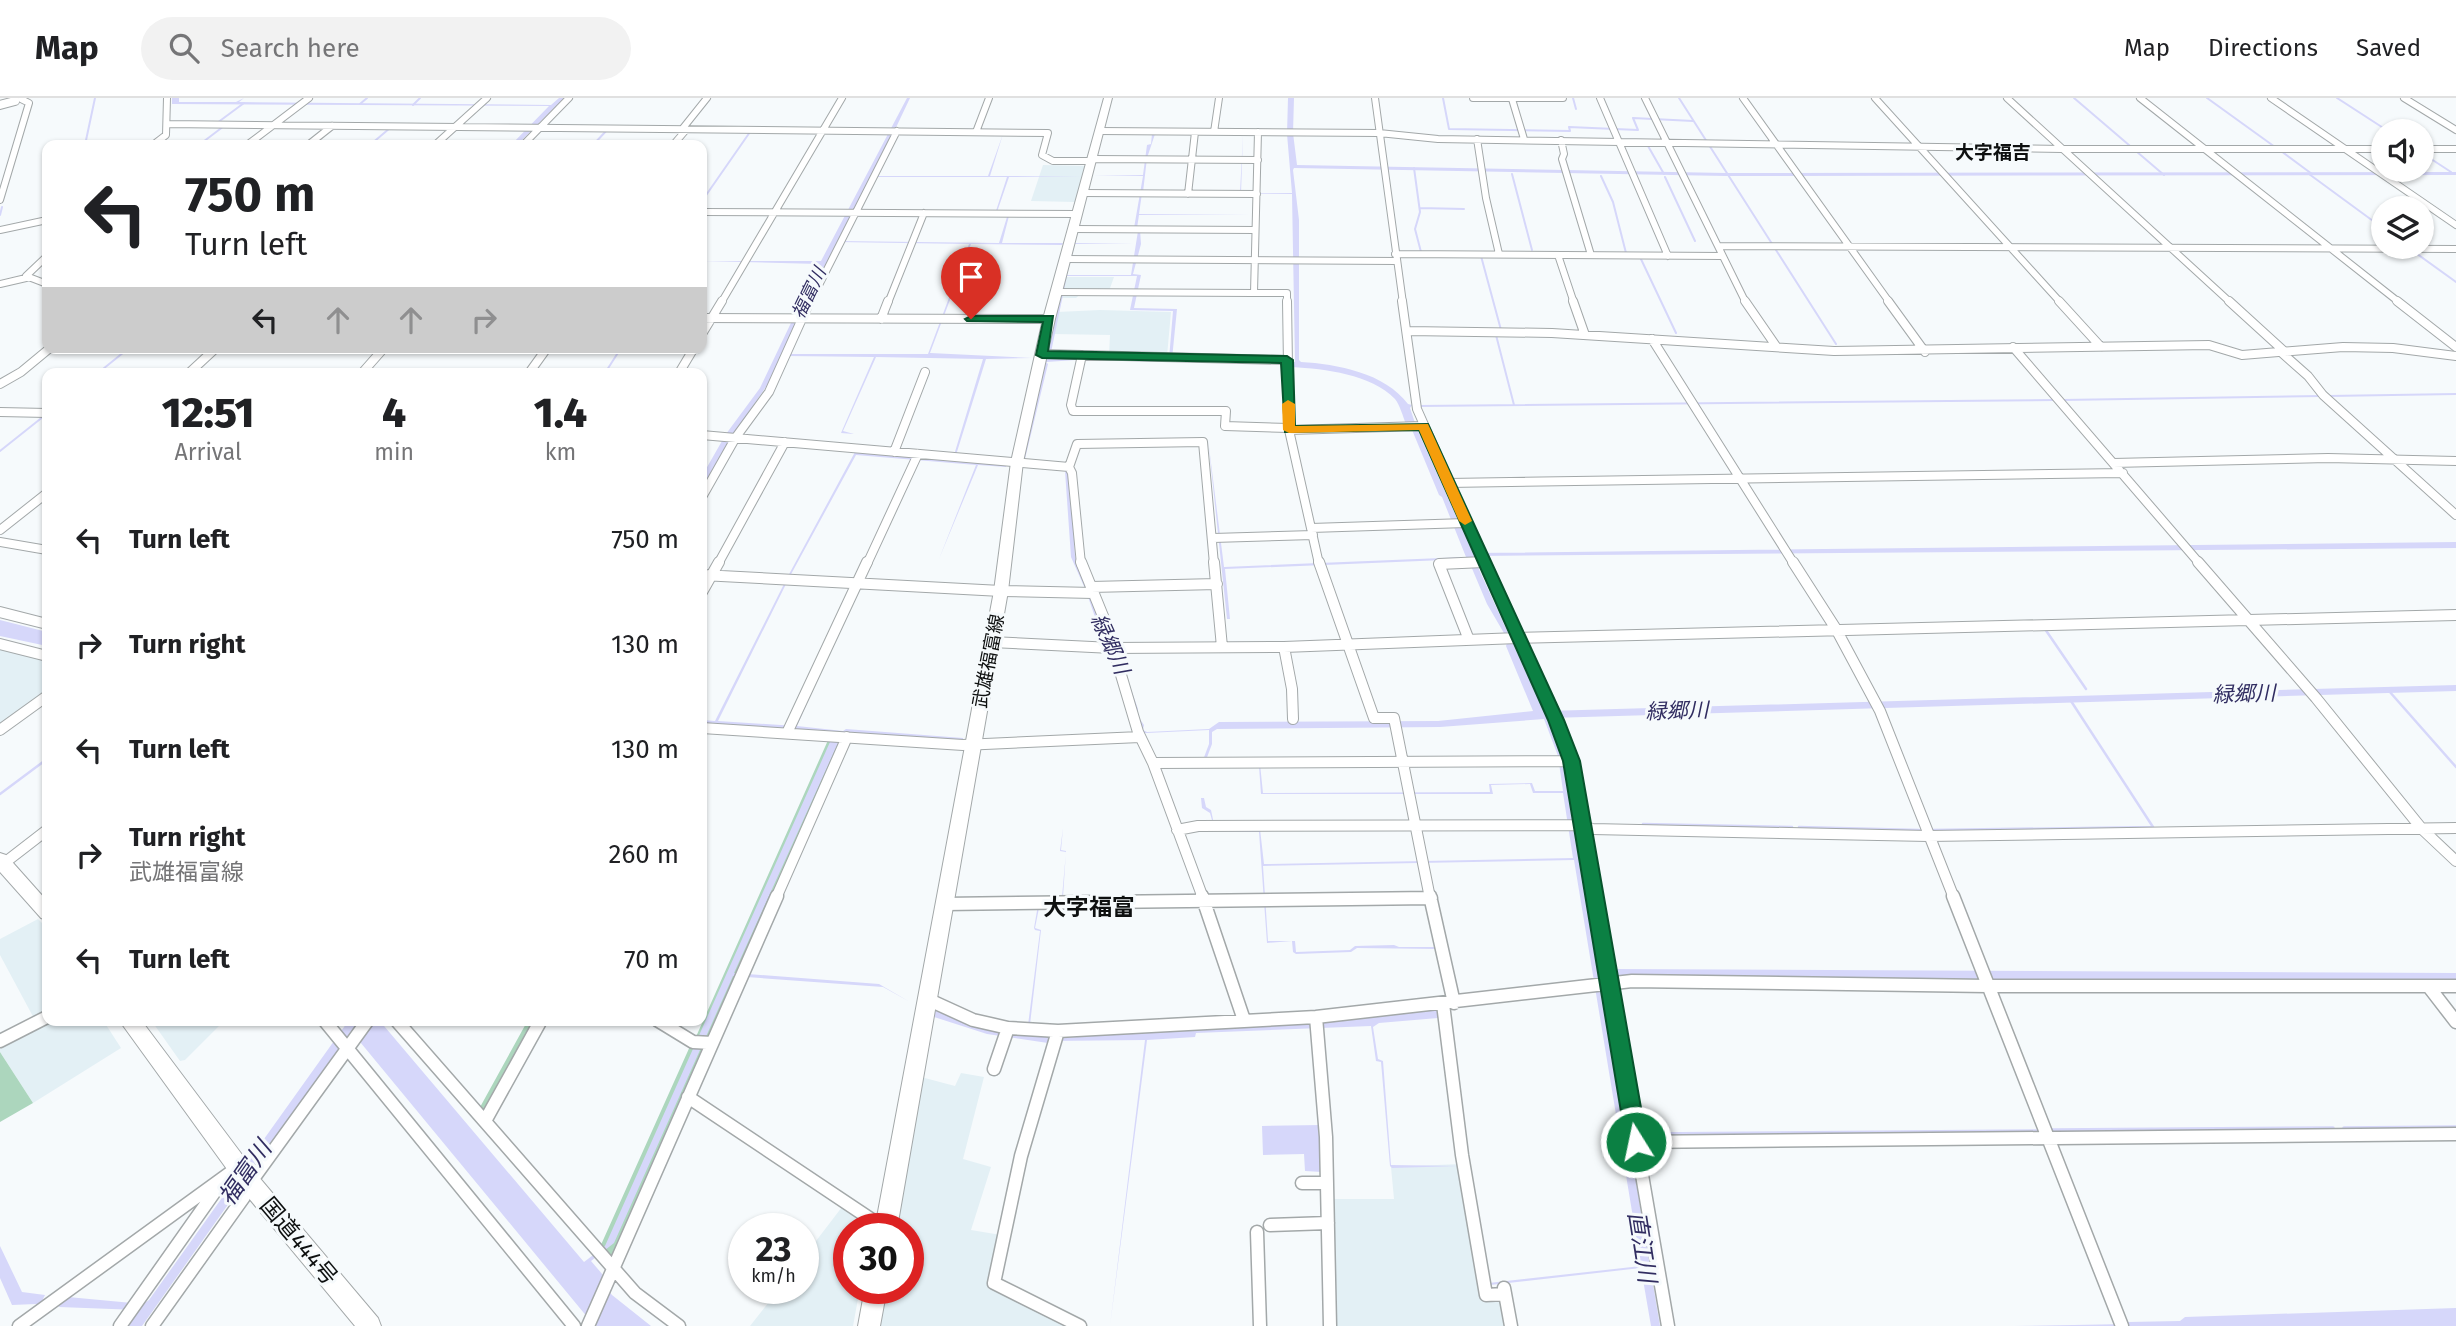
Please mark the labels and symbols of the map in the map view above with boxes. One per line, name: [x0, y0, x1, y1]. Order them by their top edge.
district label: 大字福吉: [1955, 141, 2031, 164]
pin: [941, 247, 1001, 319]
water label: 福富川: [787, 262, 832, 322]
water label: 緑郷川: [1085, 610, 1136, 680]
street label: 武雄福富線: [968, 612, 1009, 710]
water label: 緑郷川: [2212, 680, 2278, 708]
water label: 緑郷川: [1645, 697, 1711, 725]
district label: 大字福富: [1043, 893, 1135, 921]
position arrow: [1599, 1105, 1673, 1179]
water label: 福富川: [213, 1133, 279, 1211]
street label: 国道444号: [254, 1192, 344, 1290]
water label: 直江川: [1623, 1209, 1662, 1288]
speed limit sign: 30: [833, 1213, 924, 1304]

